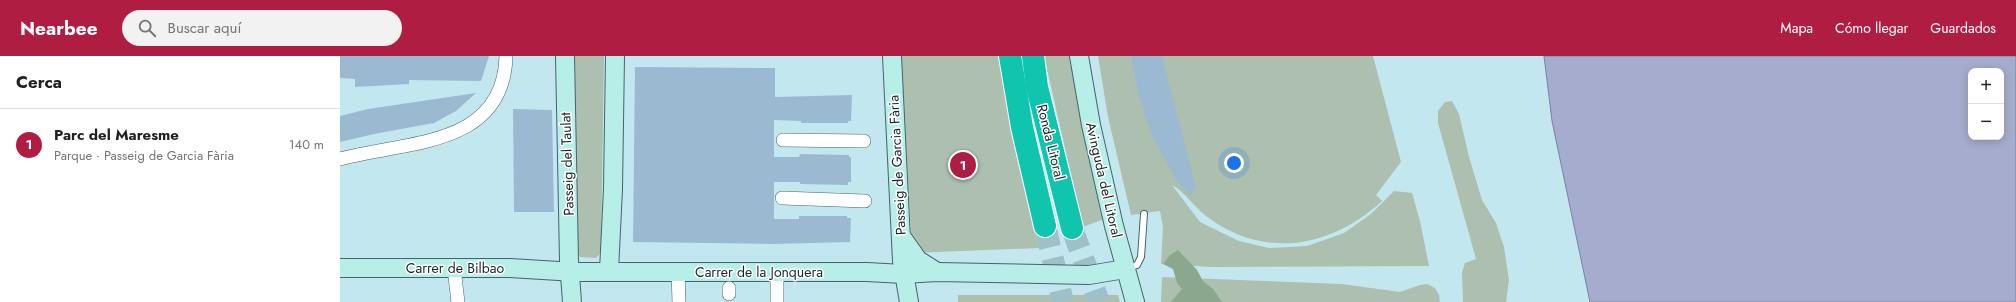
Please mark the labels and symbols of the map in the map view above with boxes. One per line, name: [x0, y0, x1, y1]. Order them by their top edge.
street label: Passeig de Garcia Fària: [883, 95, 911, 235]
street label: Ronda Litoral: [1032, 102, 1070, 182]
street label: Passeig del Taulat: [555, 111, 579, 216]
street label: Avinguda del Litoral: [1081, 120, 1127, 240]
pin: 1: [950, 150, 976, 180]
your location: [1224, 153, 1244, 173]
street label: Carrer de Bilbao: [406, 258, 505, 278]
street label: Carrer de la Jonquera: [695, 262, 823, 282]

